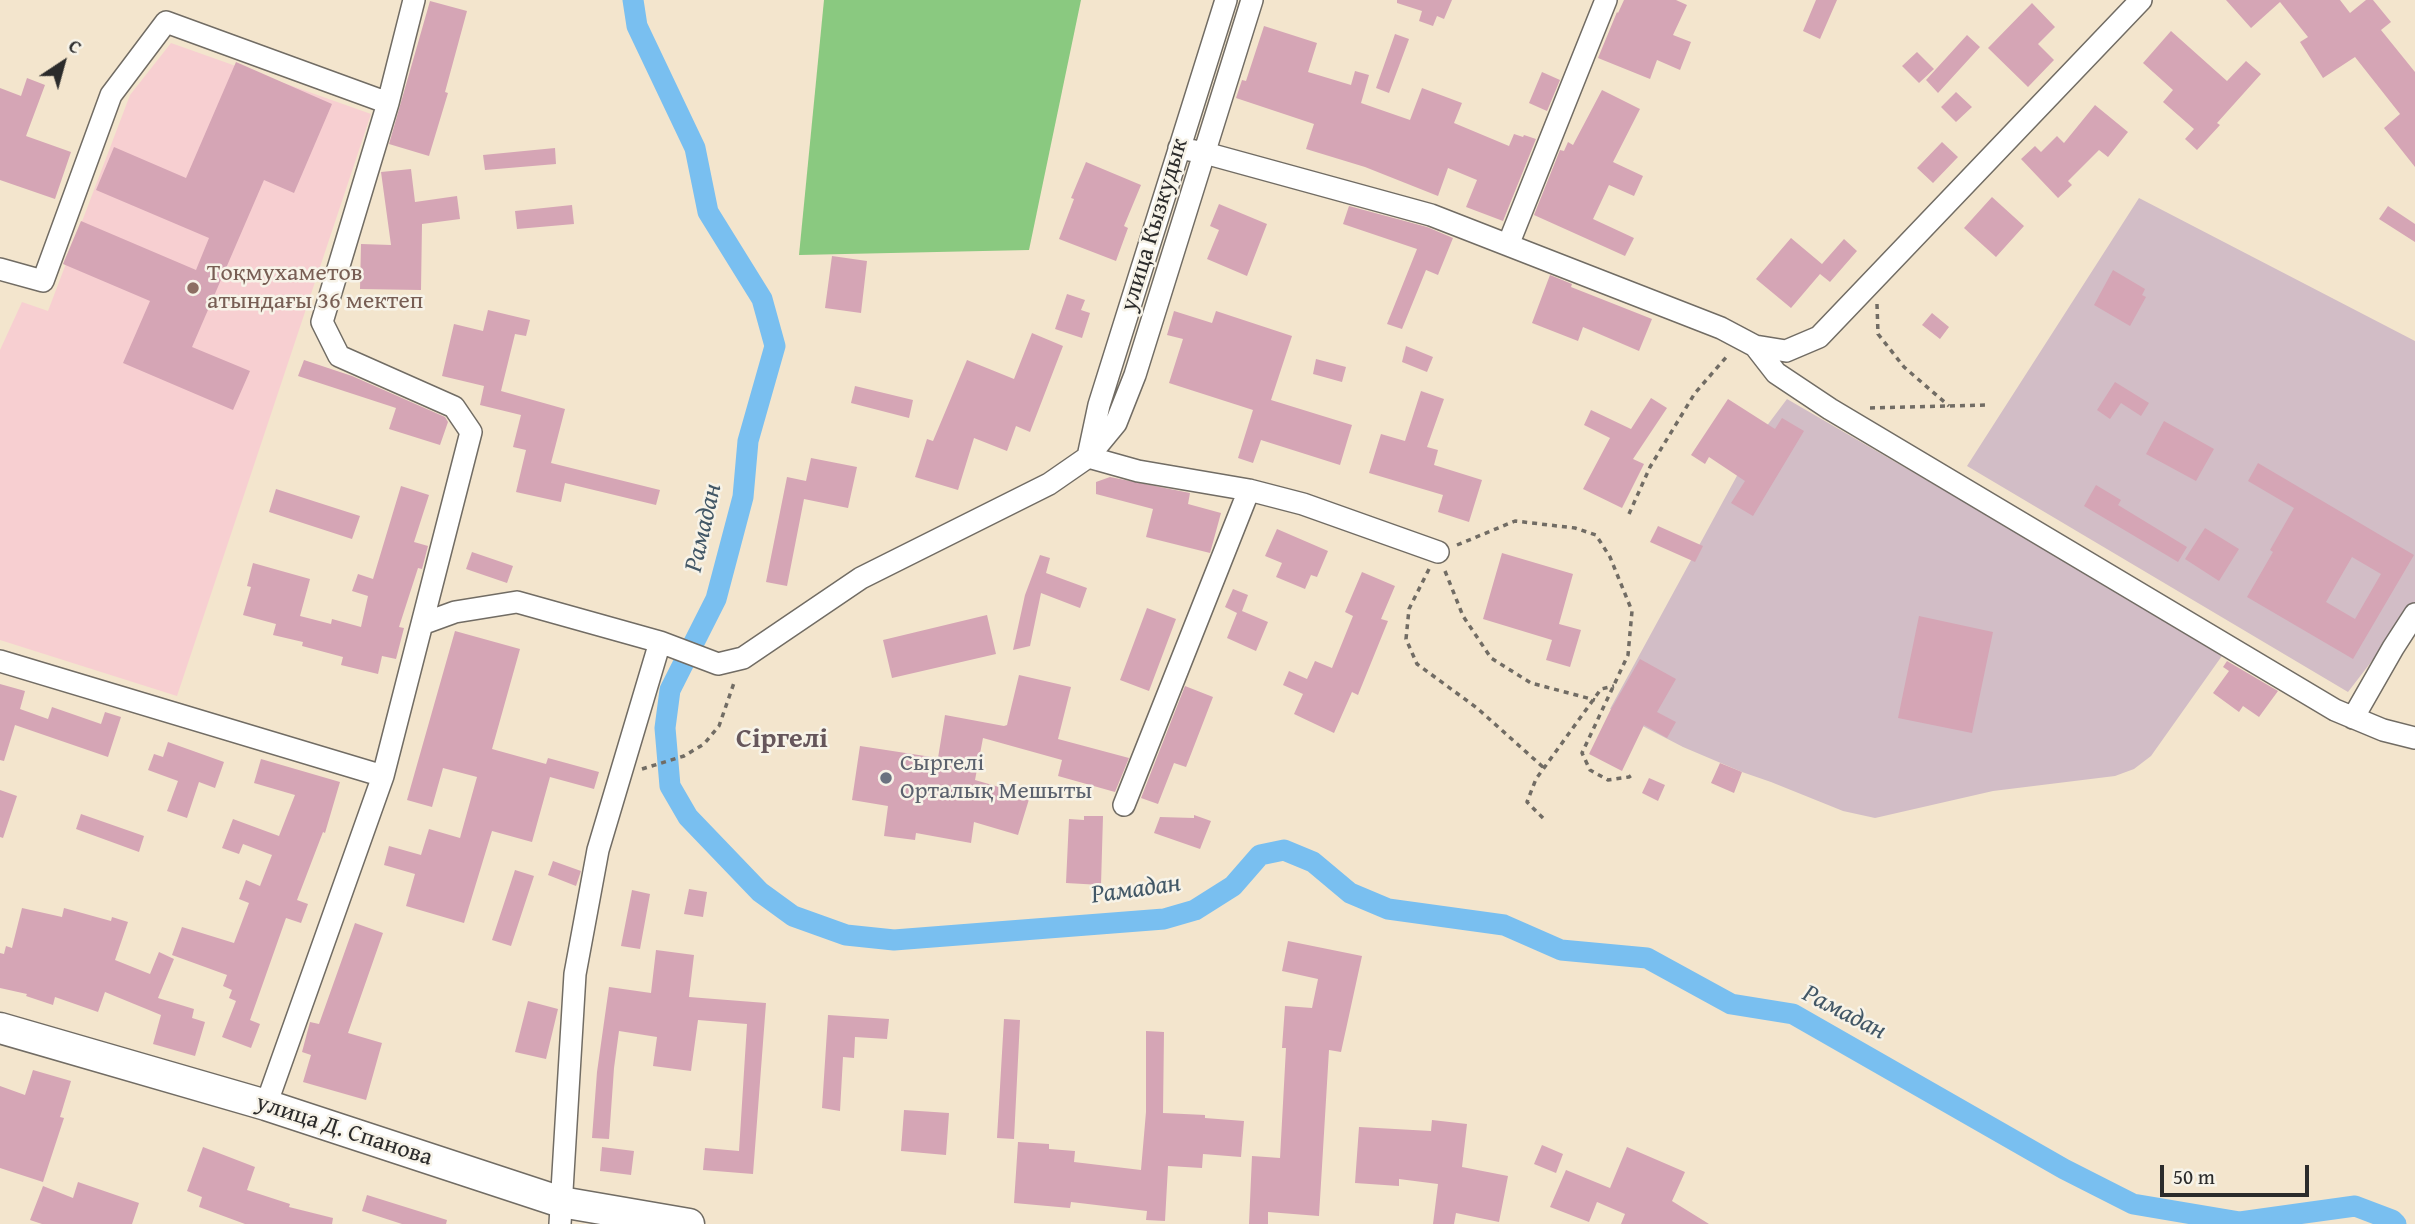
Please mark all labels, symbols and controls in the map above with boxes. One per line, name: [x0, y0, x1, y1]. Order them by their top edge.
north arrow: [28, 28, 98, 98]
text: С: [63, 32, 88, 60]
street label: улица Кызкудык: [1115, 135, 1195, 315]
place label: Тоқмухаметов атындағы 36 мектеп: [207, 260, 423, 316]
marker: Тоқмухаметов атындағы 36 мектеп: [185, 280, 201, 296]
water label: Рамадан: [679, 481, 729, 575]
district label: Сіргелі: [736, 723, 828, 757]
place label: Сыргелі Орталық Мешыты: [900, 750, 1092, 806]
marker: Сыргелі Орталық Мешыты: [878, 770, 894, 786]
water label: Рамадан: [1089, 868, 1183, 912]
water label: Рамадан: [1797, 979, 1891, 1047]
street label: улица Д. Спанова: [252, 1089, 436, 1173]
scale bar: [2163, 1150, 2312, 1194]
text: 50 m: [2173, 1161, 2215, 1192]

